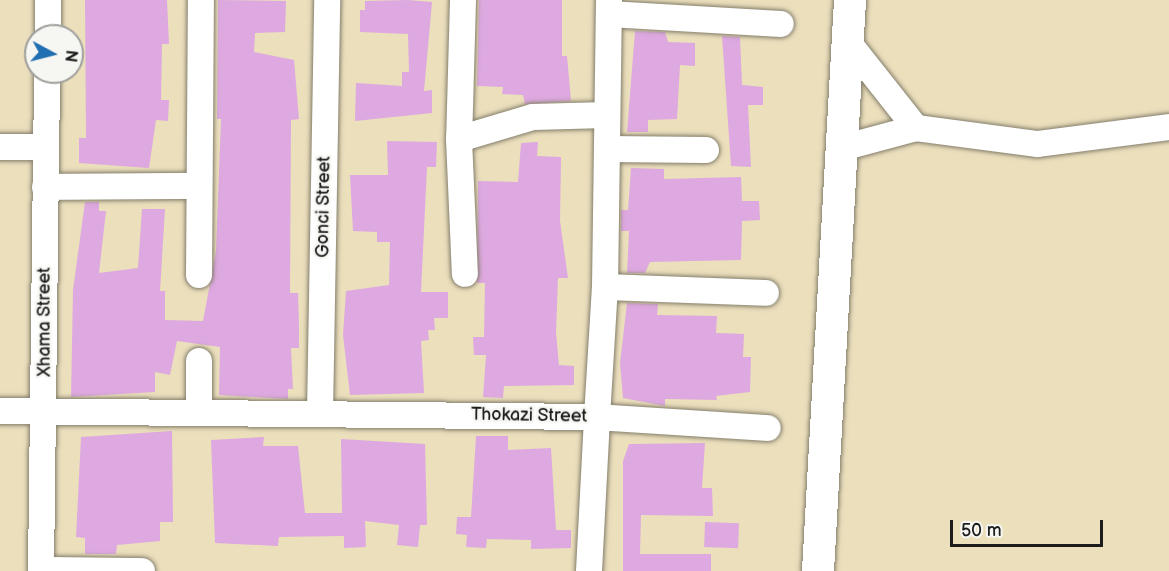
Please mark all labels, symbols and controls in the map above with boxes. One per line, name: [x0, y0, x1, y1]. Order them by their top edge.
north arrow: [24, 24, 84, 84]
text: N: [60, 49, 81, 63]
street label: Gonci Street: [312, 156, 336, 258]
street label: Xhama Street: [34, 267, 56, 377]
street label: Thokazi Street: [471, 404, 587, 428]
scale bar: [953, 508, 1106, 546]
text: 50 m: [961, 520, 1002, 541]

